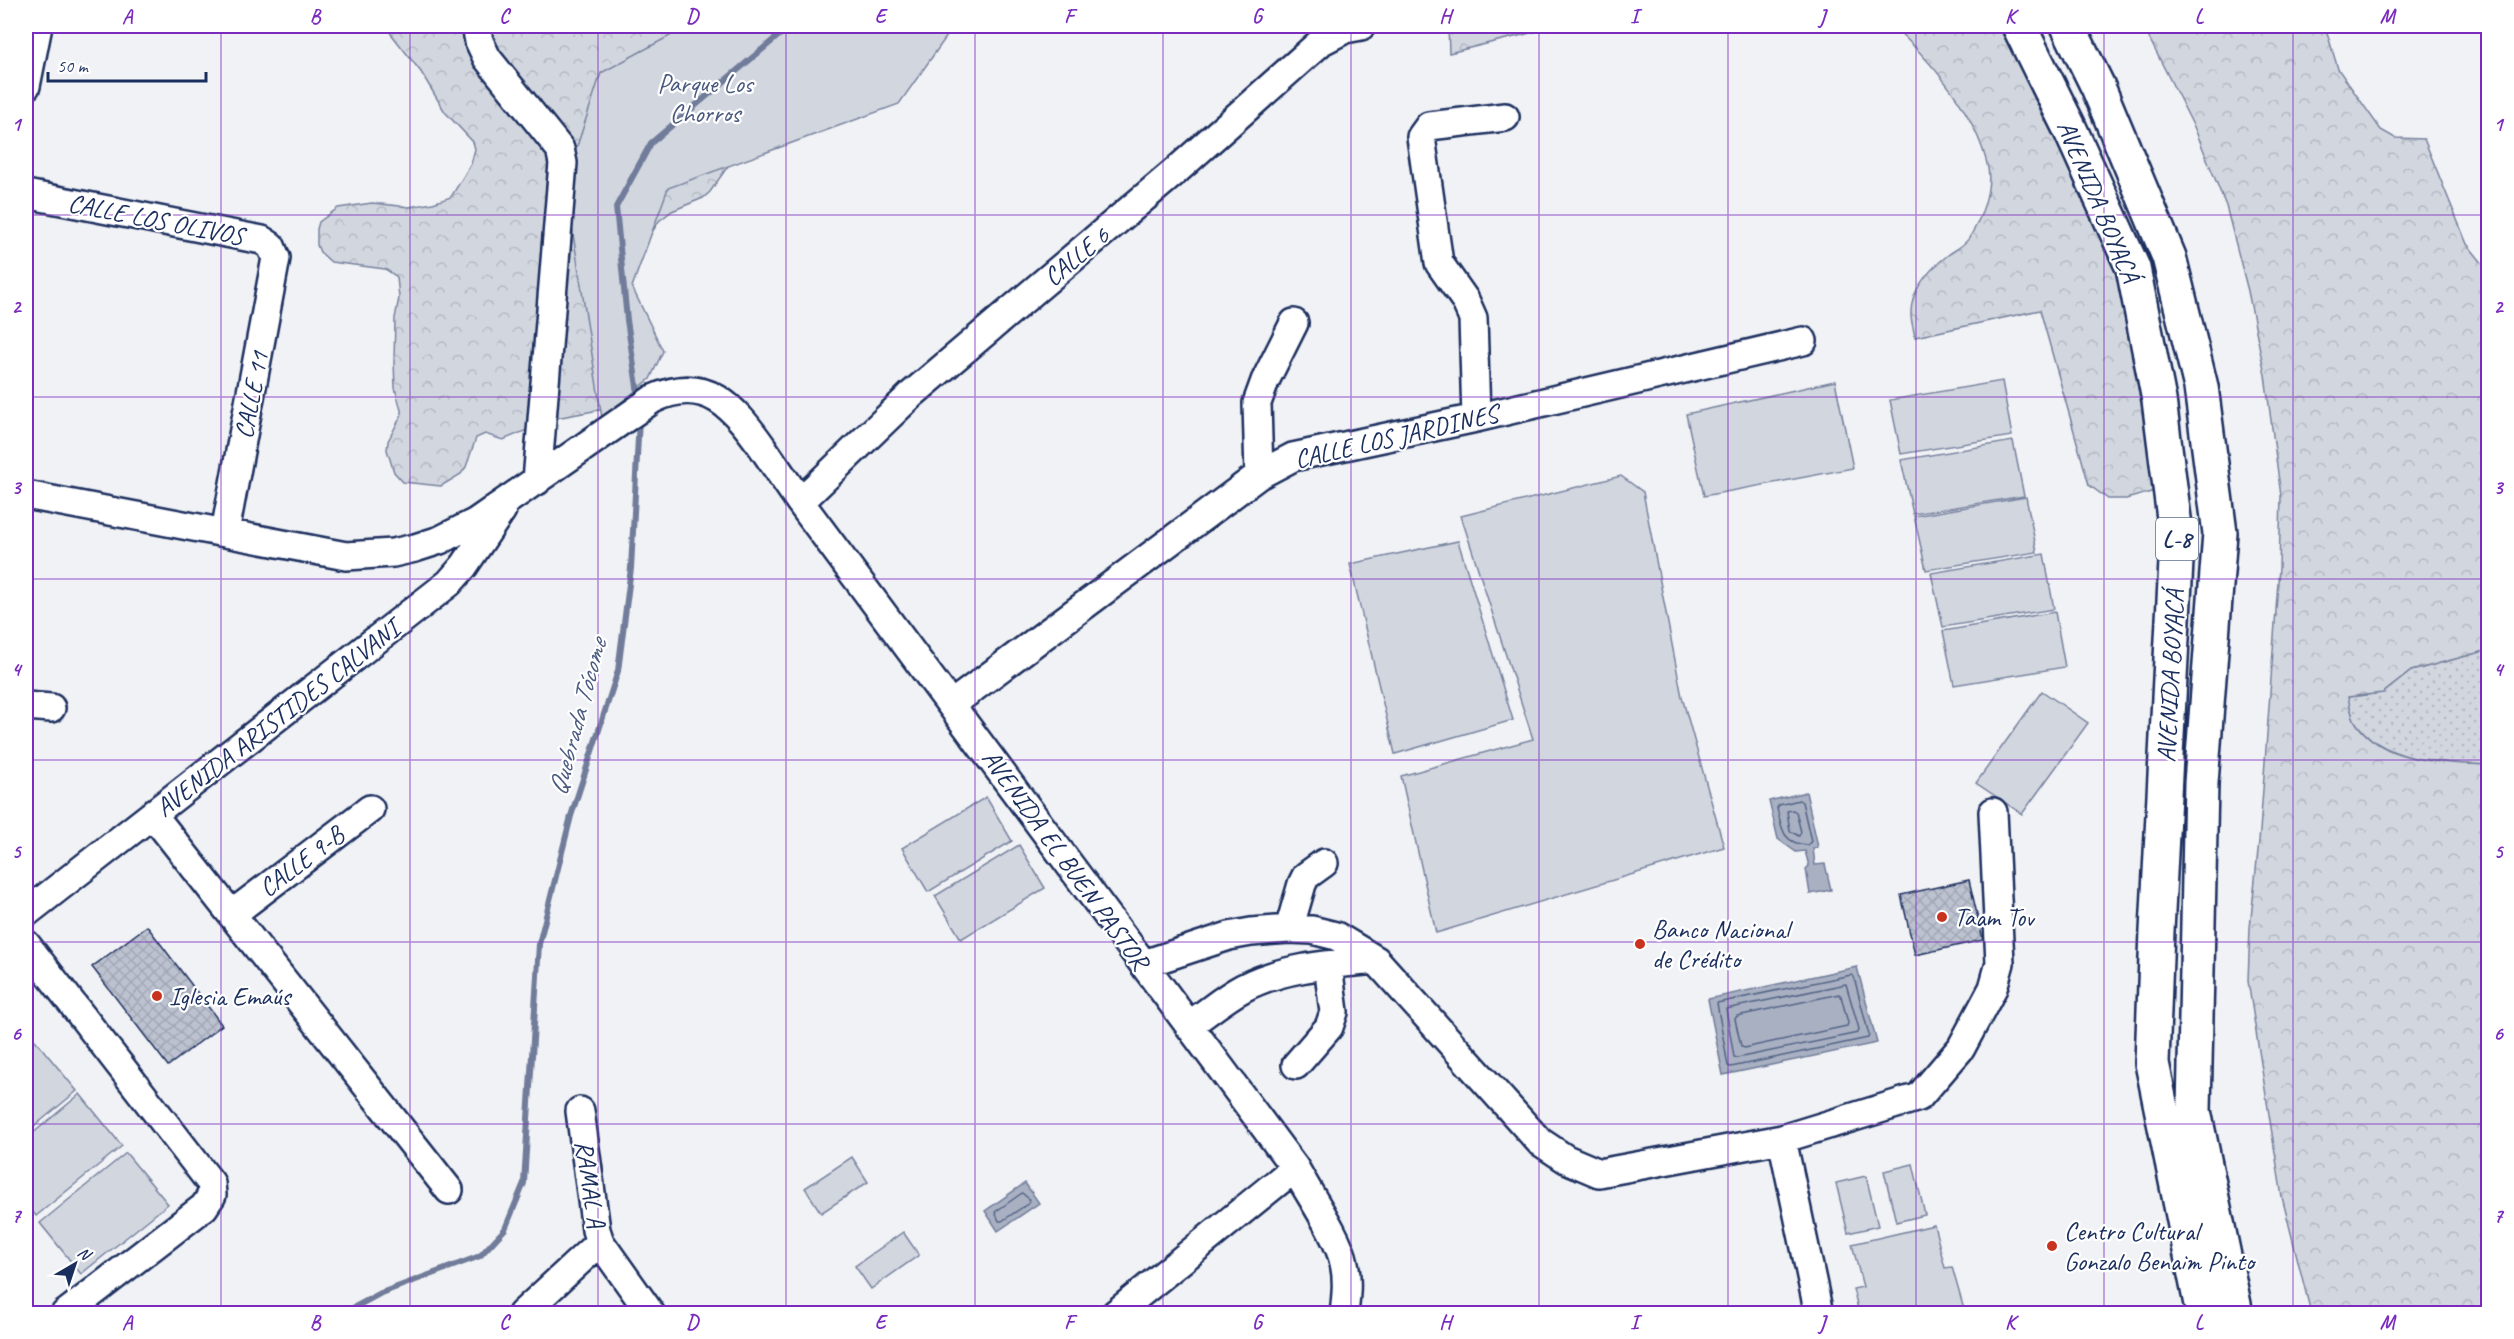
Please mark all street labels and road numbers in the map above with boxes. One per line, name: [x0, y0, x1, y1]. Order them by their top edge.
street label: AVENIDA BOYACÁ: [2050, 115, 2149, 290]
street label: CALLE LOS OLIVOS: [65, 186, 250, 253]
street label: CALLE 6: [1037, 218, 1117, 293]
street label: CALLE 11: [227, 348, 276, 441]
street label: CALLE LOS JARDINES: [1291, 396, 1506, 476]
road number: L-8: [2156, 518, 2198, 560]
street label: AVENIDA BOYACÁ: [2150, 586, 2192, 763]
street label: AVENIDA ARISTIDES CALVANI: [149, 609, 410, 824]
street label: AVENIDA EL BUEN PASTOR: [975, 743, 1158, 978]
street label: CALLE 9-B: [252, 818, 352, 904]
street label: RAMAL A: [567, 1138, 614, 1231]

